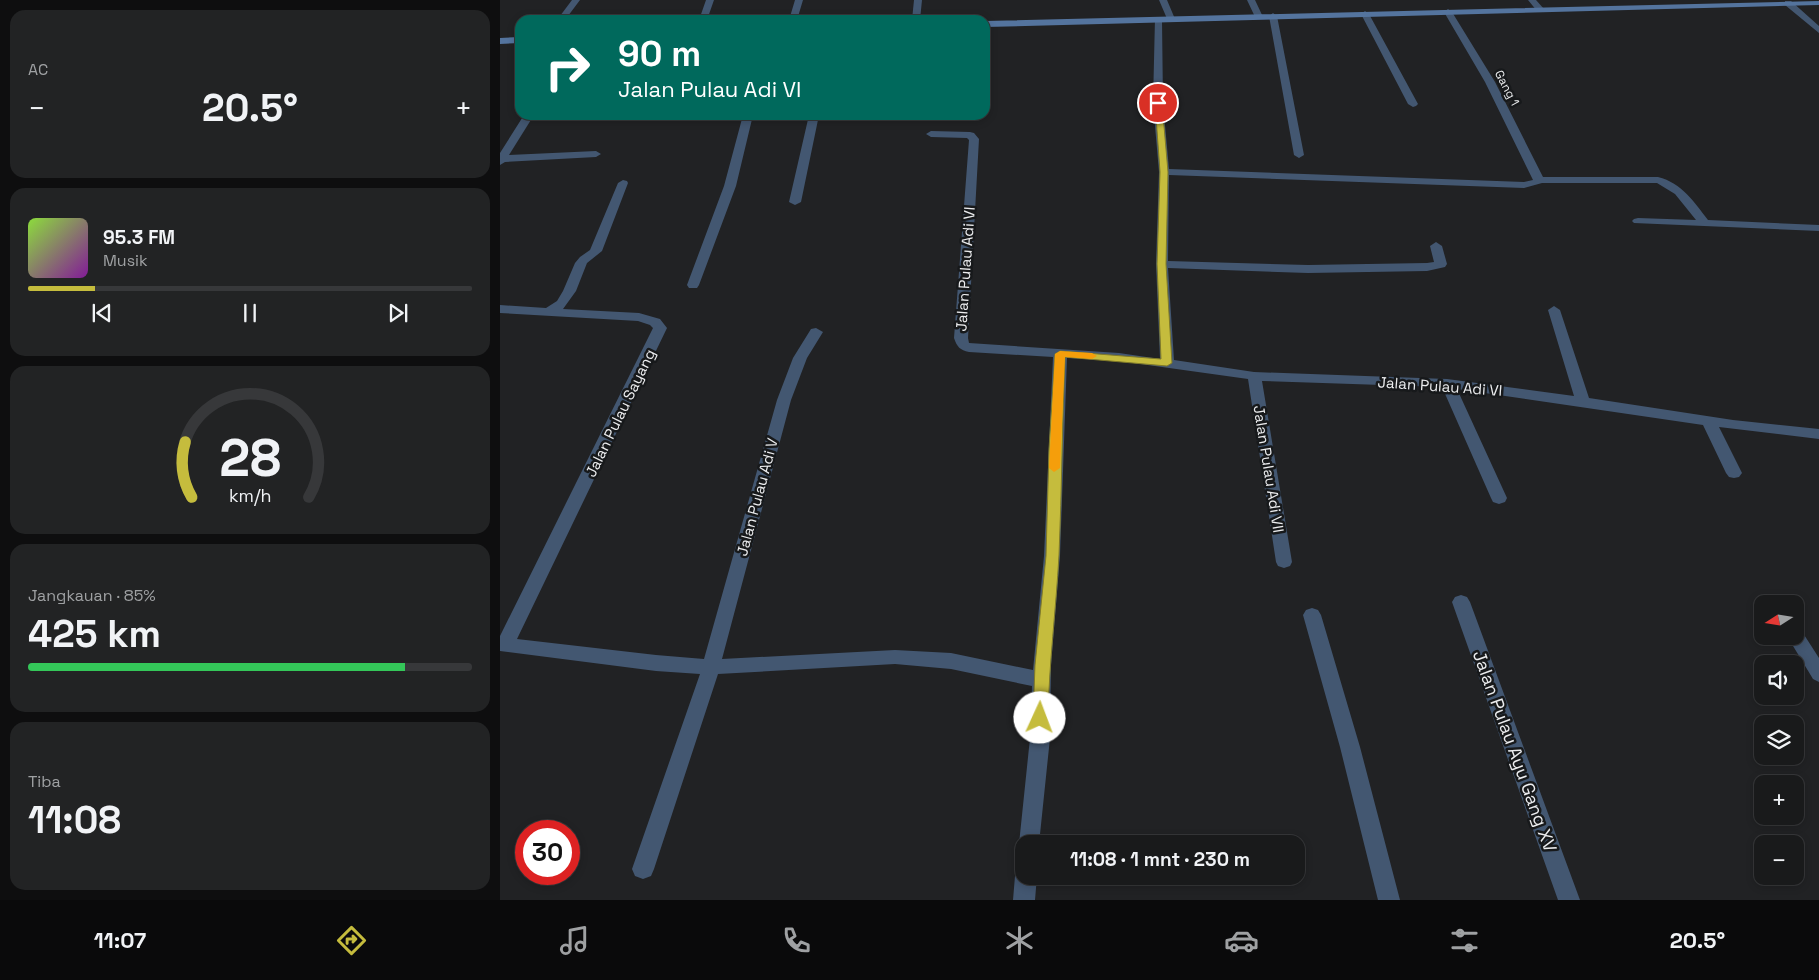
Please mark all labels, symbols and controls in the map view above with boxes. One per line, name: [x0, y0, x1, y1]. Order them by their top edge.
text: 90 m: [618, 32, 701, 76]
icon: right: [535, 35, 600, 100]
text: AC: [28, 59, 48, 80]
street label: Gang 1: [1491, 67, 1523, 109]
text: Jalan Pulau Adi VI: [618, 75, 801, 103]
pin: [1137, 82, 1179, 124]
text: 20.5°: [202, 84, 298, 132]
icon: arrive: [1144, 89, 1172, 117]
text: −: [28, 90, 45, 126]
text: +: [455, 90, 472, 126]
street label: Jalan Pulau Adi VI: [951, 206, 979, 332]
text: 95.3 FM: [103, 225, 175, 250]
text: Musik: [103, 250, 148, 271]
icon: previous: [88, 299, 116, 327]
icon: pause: [236, 299, 264, 327]
icon: next: [384, 299, 412, 327]
street label: Jalan Pulau Sayang: [581, 346, 659, 480]
street label: Jalan Pulau Adi VI: [1377, 372, 1503, 400]
street label: Jalan Pulau Adi VII: [1250, 404, 1288, 534]
text: 28: [219, 425, 281, 491]
street label: Jalan Pulau Adi V: [732, 436, 782, 558]
text: km/h: [229, 484, 271, 507]
text: Jangkauan · 85%: [28, 585, 156, 606]
north arrow: [1754, 595, 1804, 645]
map controls: [1754, 595, 1804, 885]
text: 425 km: [28, 610, 161, 658]
street label: Jalan Pulau Ayu Gang XV: [1468, 647, 1562, 855]
button: sound: [1754, 655, 1804, 705]
position arrow: [1013, 691, 1065, 743]
button: layers: [1754, 715, 1804, 765]
text: Tiba: [28, 771, 61, 792]
button: +: [1754, 775, 1804, 825]
text: 11:08: [28, 796, 121, 844]
speed limit sign: 30: [515, 820, 580, 885]
button: −: [1754, 835, 1804, 885]
text: 11:08 · 1 mnt · 230 m: [1070, 847, 1250, 872]
icon: directions: [334, 923, 369, 958]
icon: music: [557, 923, 592, 958]
icon: phone: [779, 923, 814, 958]
icon: climate: [1002, 923, 1037, 958]
icon: car: [1224, 923, 1259, 958]
icon: filters: [1447, 923, 1482, 958]
text: 11:07: [94, 926, 146, 954]
text: 20.5°: [1670, 926, 1725, 954]

